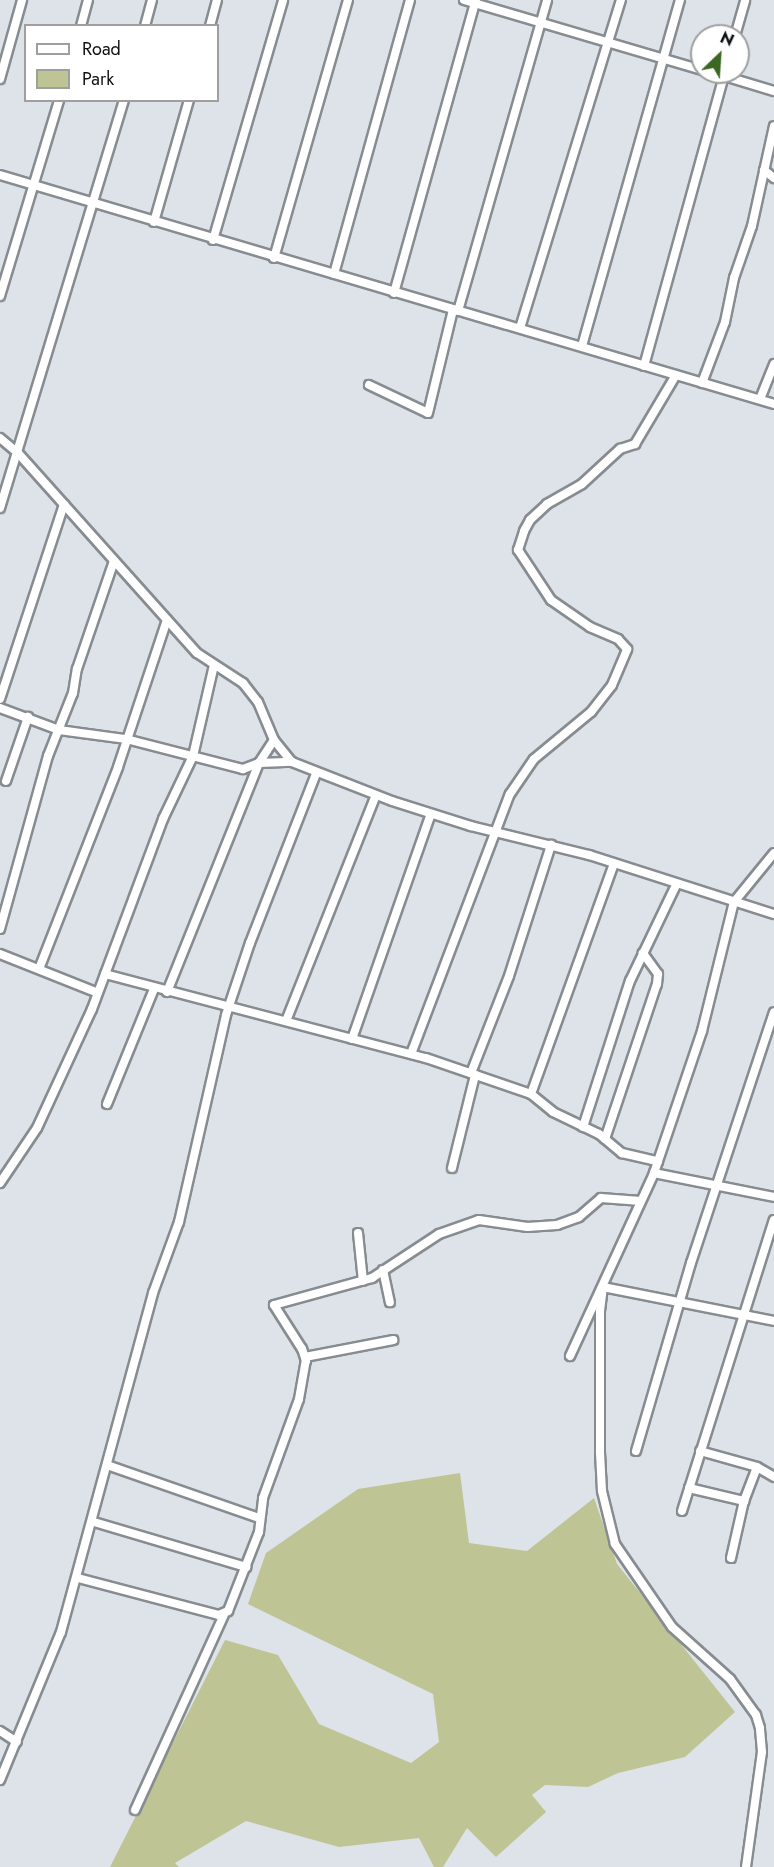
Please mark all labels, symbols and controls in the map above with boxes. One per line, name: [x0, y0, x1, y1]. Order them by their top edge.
legend: [24, 24, 219, 102]
north arrow: [690, 24, 750, 84]
text: N: [716, 26, 738, 52]
text: Road: [82, 36, 121, 62]
text: Park: [82, 66, 114, 92]

